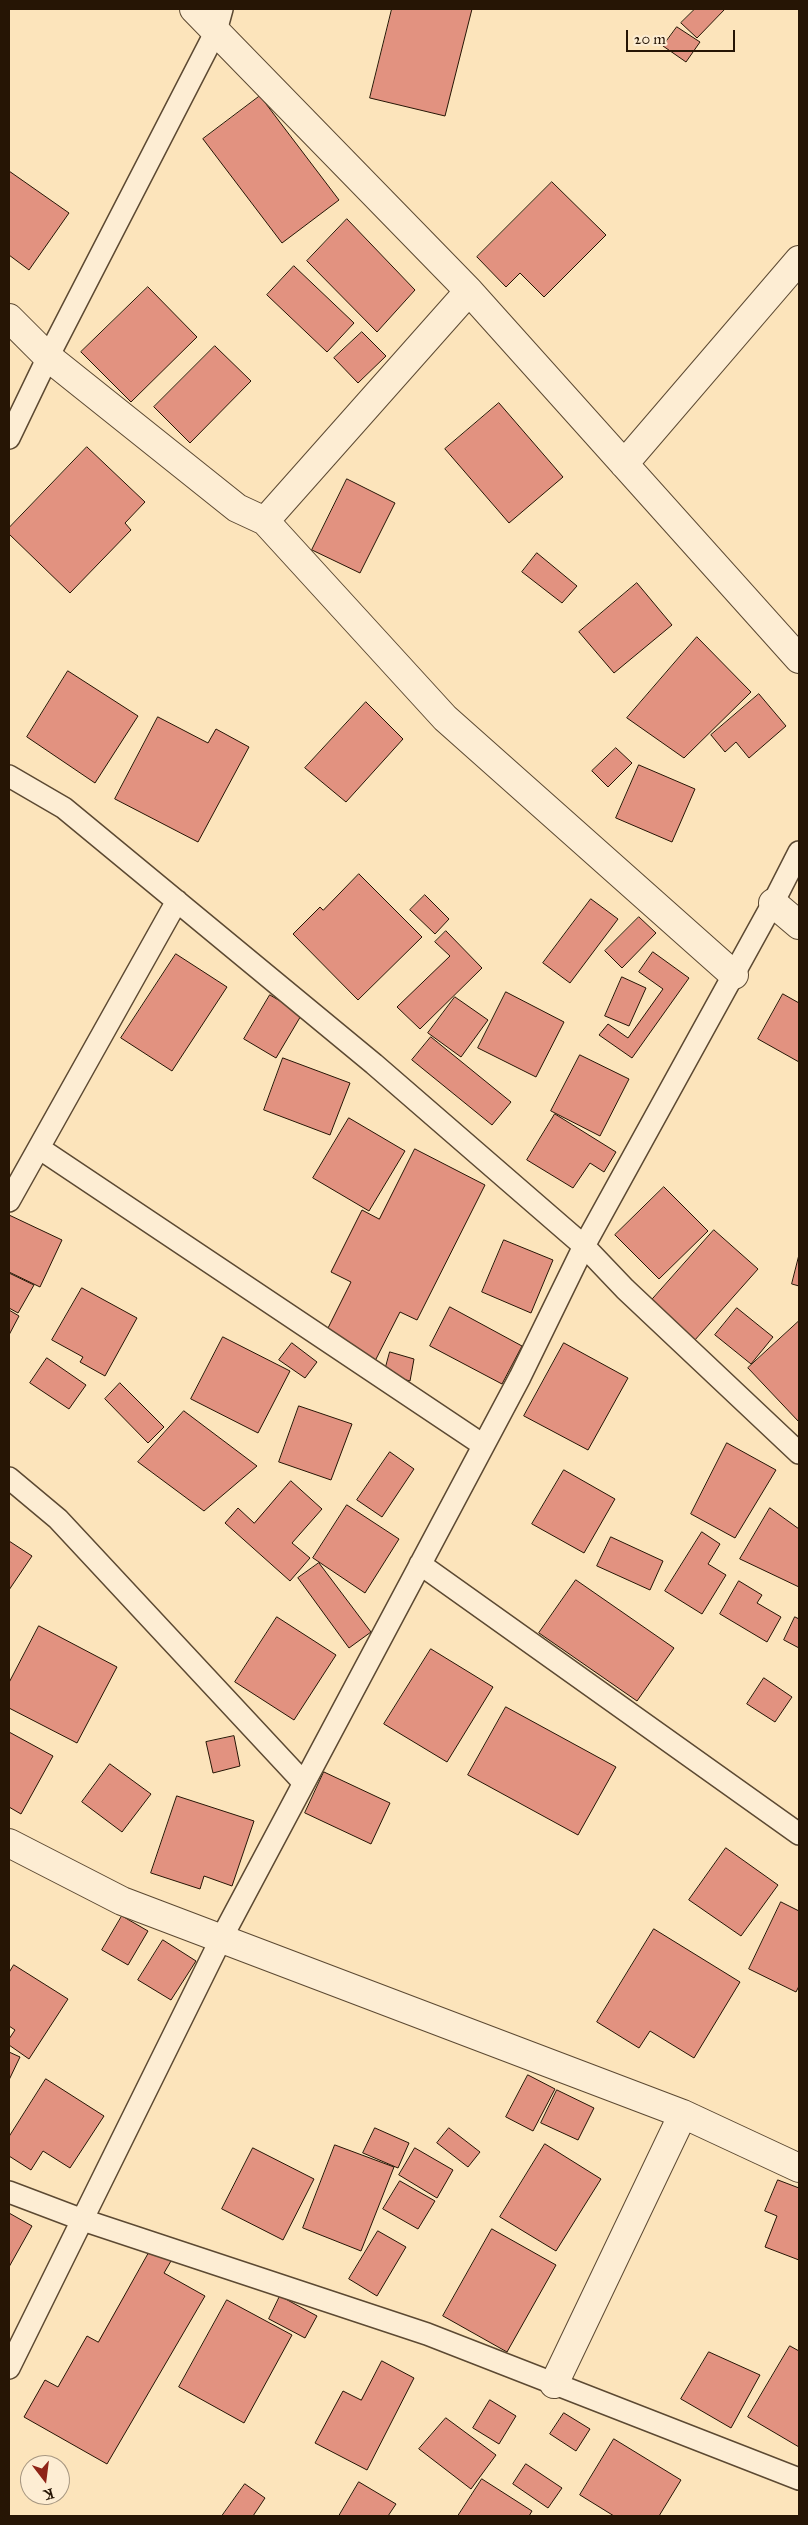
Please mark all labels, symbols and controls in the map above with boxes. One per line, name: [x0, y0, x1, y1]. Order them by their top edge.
scale bar: [628, 20, 737, 52]
text: 20 m: [634, 30, 666, 48]
north arrow: [20, 2455, 70, 2505]
text: K: [42, 2485, 56, 2504]

